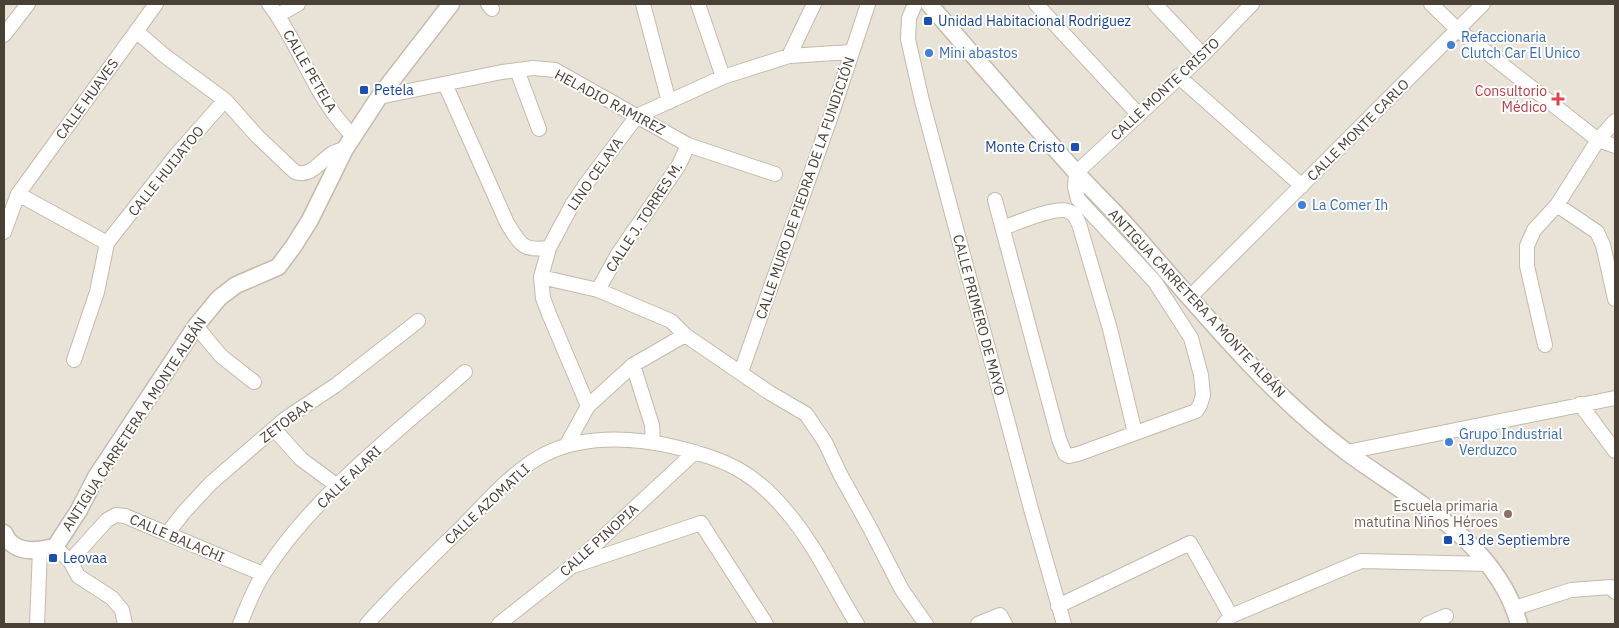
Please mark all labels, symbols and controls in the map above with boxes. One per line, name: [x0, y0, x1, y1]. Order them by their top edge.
place label: Unidad Habitacional Rodriguez: [938, 12, 1132, 30]
marker: Unidad Habitacional Rodriguez: [922, 15, 934, 27]
street label: CALLE PETELA: [279, 27, 341, 115]
place label: Refaccionaria Clutch Car El Unico: [1461, 28, 1580, 62]
street label: CALLE MONTE CRISTO: [1107, 34, 1223, 144]
marker: Refaccionaria Clutch Car El Unico: [1445, 39, 1457, 51]
place label: Mini abastos: [939, 44, 1018, 62]
marker: Mini abastos: [923, 47, 935, 59]
street label: CALLE MURO DE PIEDRA DE LA FUNDICIÓN: [751, 54, 859, 322]
street label: CALLE HUAVES: [52, 55, 122, 143]
street label: HELADIO RAMIREZ: [552, 65, 668, 139]
street label: CALLE MONTE CARLO: [1303, 75, 1413, 185]
place label: Petela: [374, 81, 414, 99]
place label: Consultorio Médico: [1475, 82, 1547, 116]
marker: Petela: [358, 84, 370, 96]
marker: Consultorio Médico: [1551, 92, 1565, 106]
street label: CALLE HUIJATOO: [124, 122, 208, 220]
street label: LINO CELAYA: [563, 134, 627, 214]
place label: Monte Cristo: [985, 138, 1065, 156]
marker: Monte Cristo: [1069, 141, 1081, 153]
street label: CALLE J. TORRES M.: [602, 159, 686, 275]
place label: La Comer Ih: [1312, 196, 1388, 214]
marker: La Comer Ih: [1296, 199, 1308, 211]
street label: ANTIGUA CARRETERA A MONTE ALBÁN: [1105, 204, 1290, 401]
street label: CALLE PRIMERO DE MAYO: [949, 232, 1009, 398]
street label: ANTIGUA CARRETERA A MONTE ALBÁN: [57, 313, 210, 534]
street label: ZETOBAA: [256, 395, 316, 447]
place label: Grupo Industrial Verduzco: [1459, 425, 1562, 459]
marker: Grupo Industrial Verduzco: [1443, 436, 1455, 448]
street label: CALLE ALARI: [313, 442, 385, 512]
street label: CALLE AZOMATLI: [441, 460, 533, 548]
place label: Escuela primaria matutina Niños Héroes: [1354, 497, 1499, 531]
street label: CALLE PINOPIA: [556, 500, 642, 580]
marker: Escuela primaria matutina Niños Héroes: [1502, 508, 1514, 520]
street label: CALLE BALACHI: [127, 510, 227, 566]
place label: 13 de Septiembre: [1458, 531, 1571, 549]
marker: 13 de Septiembre: [1442, 534, 1454, 546]
place label: Leovaa: [63, 549, 108, 567]
marker: Leovaa: [47, 552, 59, 564]

